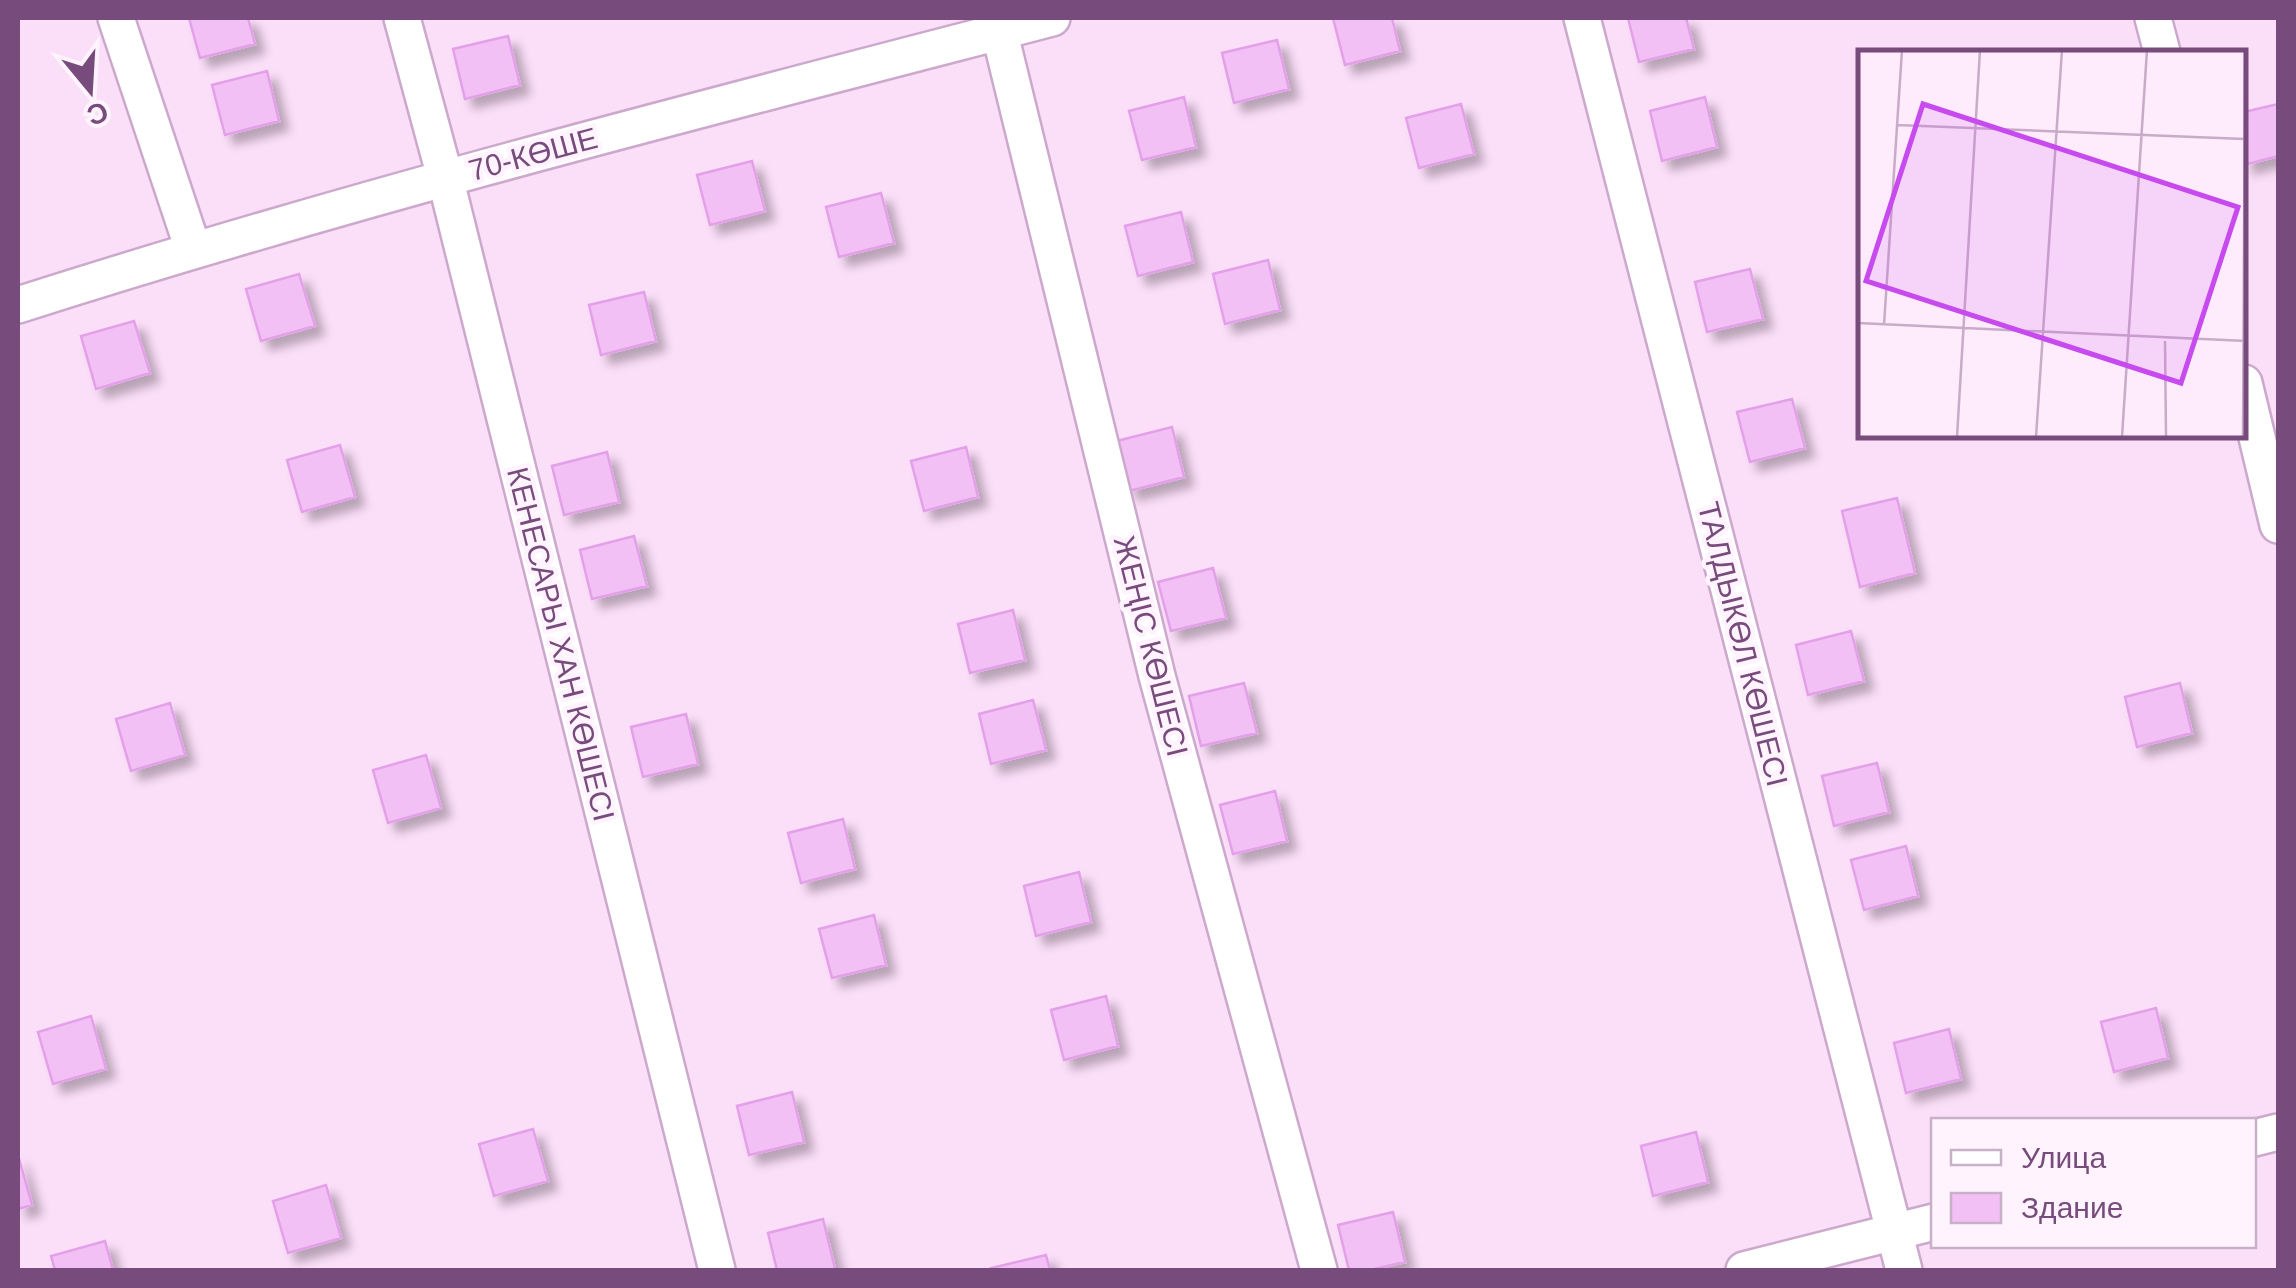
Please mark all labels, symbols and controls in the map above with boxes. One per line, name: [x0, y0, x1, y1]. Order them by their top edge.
north arrow: [40, 40, 140, 140]
inset map: [1858, 50, 2246, 438]
text: С: [83, 95, 112, 131]
street label: 70-КӨШЕ: [465, 121, 601, 187]
street label: КЕНЕСАРЫ ХАН КӨШЕСІ: [501, 464, 621, 824]
street label: ТАЛДЫКӨЛ КӨШЕСІ: [1692, 498, 1794, 790]
street label: ЖЕҢІС КӨШЕСІ: [1108, 532, 1194, 760]
legend: [1931, 1118, 2256, 1248]
text: Улица: [2021, 1141, 2106, 1174]
text: Здание: [2021, 1191, 2123, 1224]

